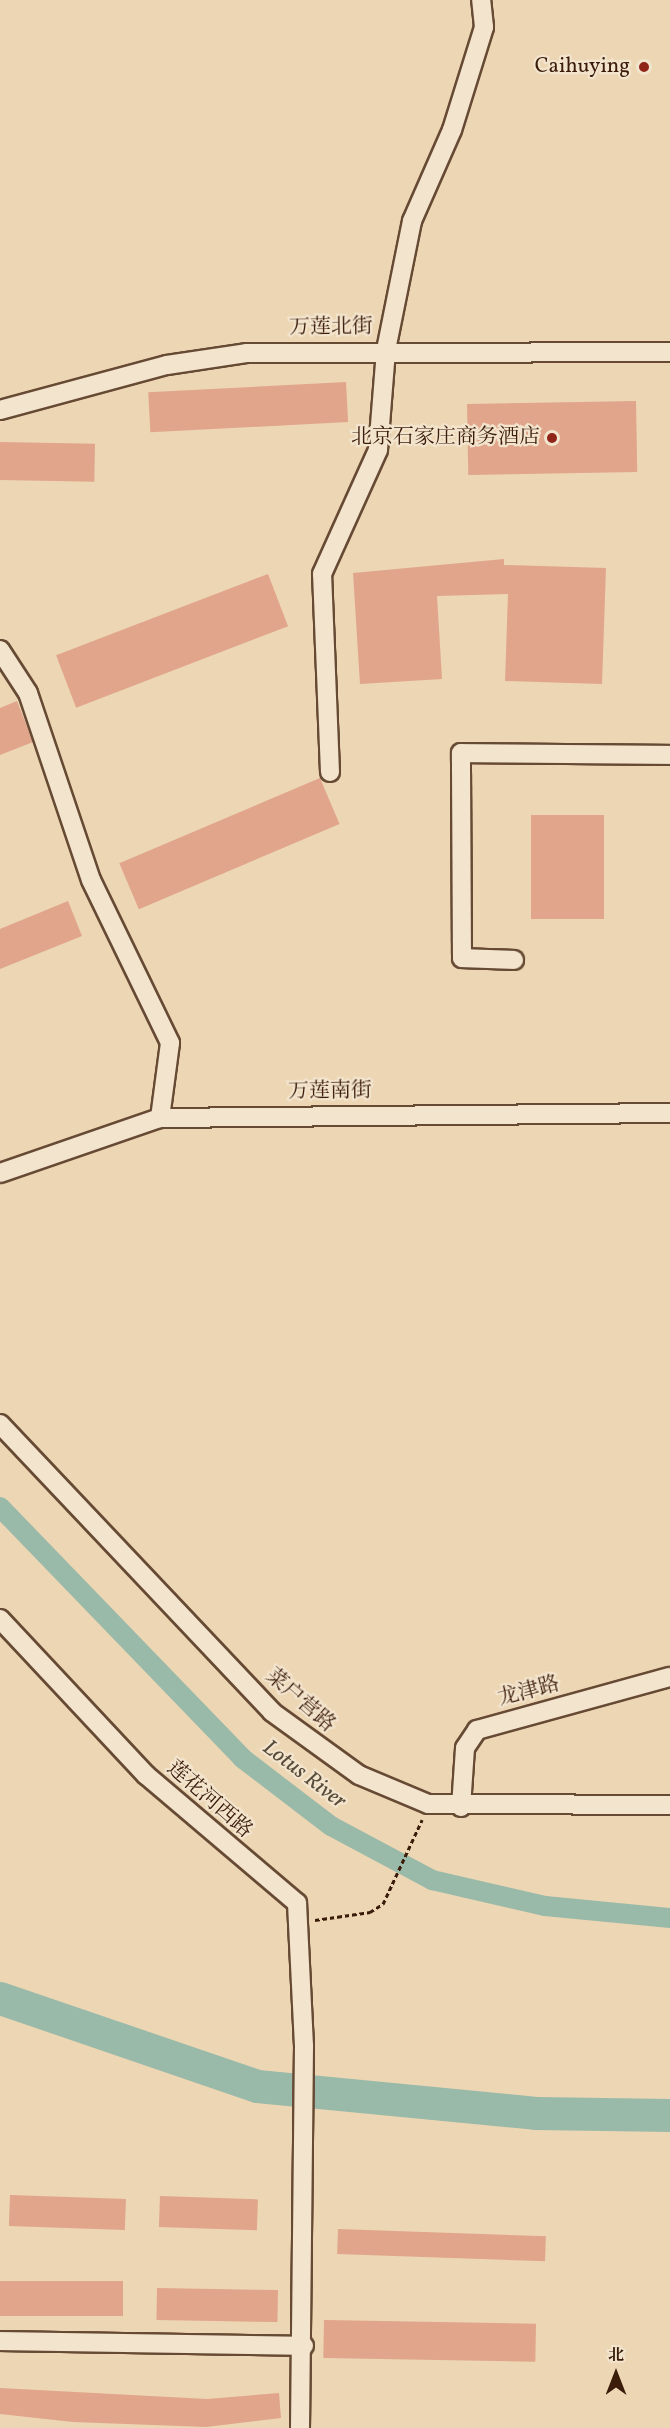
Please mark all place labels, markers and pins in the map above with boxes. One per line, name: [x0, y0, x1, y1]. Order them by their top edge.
place label: Caihuying: [535, 54, 630, 80]
marker: Caihuying: [635, 58, 653, 76]
place label: 北京石家庄商务酒店: [351, 425, 540, 451]
marker: 北京石家庄商务酒店: [545, 431, 559, 445]

